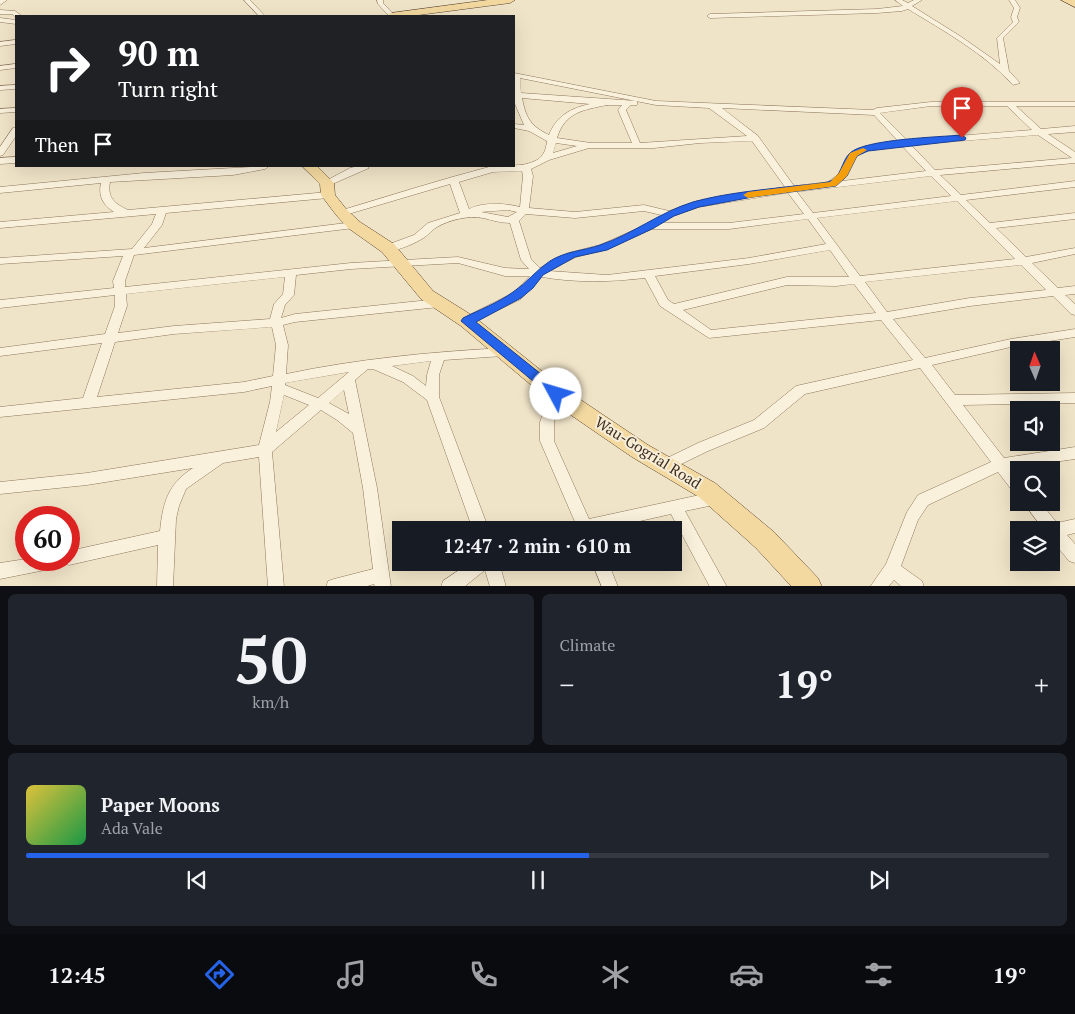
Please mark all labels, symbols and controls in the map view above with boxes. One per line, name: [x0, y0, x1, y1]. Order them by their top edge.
text: 90 m: [118, 30, 199, 76]
icon: right: [35, 35, 100, 100]
text: Turn right: [118, 74, 218, 103]
pin: [941, 87, 983, 138]
icon: arrive: [948, 94, 976, 122]
icon: arrive: [89, 130, 117, 158]
text: Then: [35, 132, 79, 157]
north arrow: [1010, 341, 1060, 391]
map controls: [1010, 341, 1060, 571]
position arrow: [529, 367, 581, 419]
button: sound: [1010, 401, 1060, 451]
street label: Wau-Gogrial Road: [592, 411, 705, 493]
button: search: [1010, 461, 1060, 511]
speed limit sign: 60: [15, 506, 80, 571]
button: layers: [1010, 521, 1060, 571]
text: 12:47 · 2 min · 610 m: [443, 533, 631, 558]
text: 50: [234, 615, 307, 702]
text: Climate: [560, 634, 615, 656]
text: 19°: [775, 659, 834, 709]
text: −: [560, 666, 574, 703]
text: +: [1034, 666, 1049, 703]
text: km/h: [252, 691, 289, 713]
text: Paper Moons: [101, 792, 220, 817]
text: Ada Vale: [101, 817, 163, 839]
icon: previous: [183, 866, 211, 894]
icon: pause: [524, 866, 552, 894]
icon: next: [865, 866, 893, 894]
icon: directions: [202, 957, 237, 992]
icon: music: [334, 957, 369, 992]
icon: phone: [466, 957, 501, 992]
icon: climate: [598, 957, 633, 992]
icon: car: [729, 957, 764, 992]
icon: filters: [861, 957, 896, 992]
text: 12:45: [48, 960, 106, 989]
text: 19°: [993, 960, 1027, 989]

